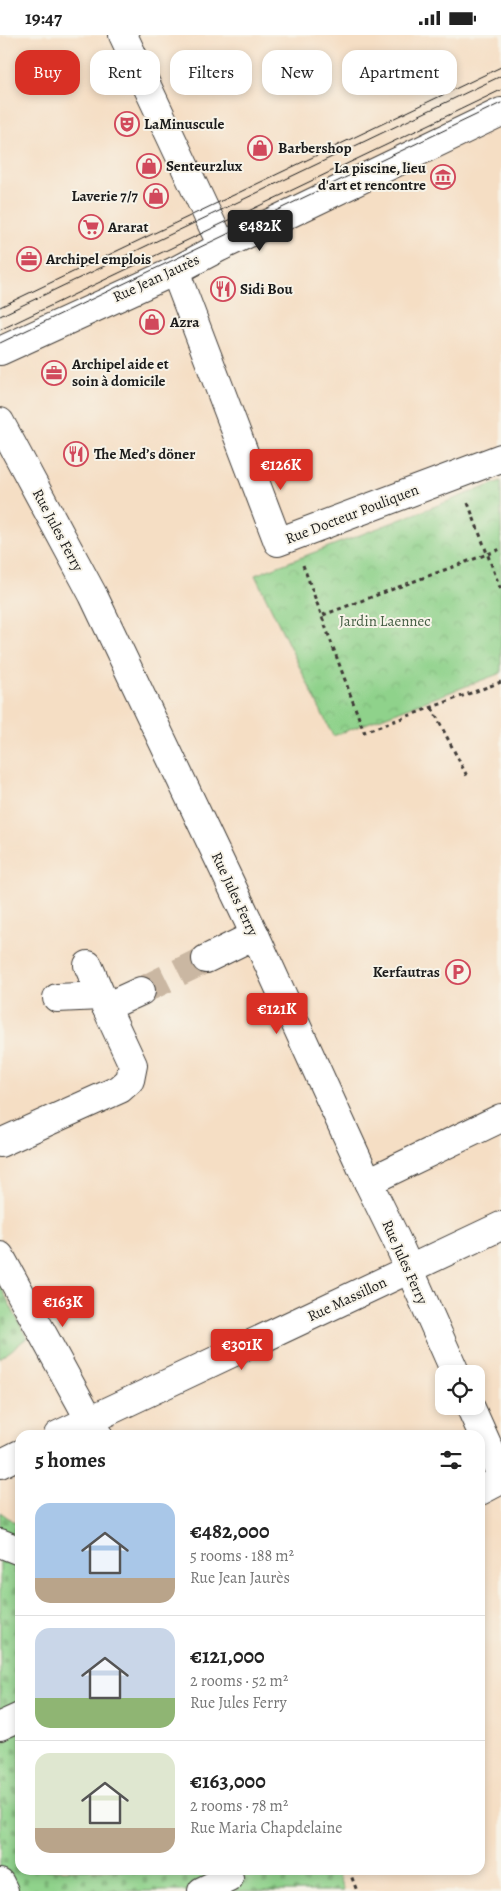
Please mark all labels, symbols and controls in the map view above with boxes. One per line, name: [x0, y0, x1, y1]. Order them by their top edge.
text: 19:47: [25, 5, 62, 31]
chip: Buy: [15, 50, 80, 95]
chip: Rent: [90, 50, 160, 95]
chip: Filters: [170, 50, 252, 95]
chip: New: [262, 50, 332, 95]
chip: Apartment: [342, 50, 457, 95]
theatre icon: LaMinuscule: [114, 111, 140, 137]
place label: LaMinuscule: [144, 114, 224, 134]
shop icon: Barbershop: [247, 135, 273, 161]
place label: Barbershop: [278, 138, 352, 158]
shop icon: Senteur2lux: [136, 153, 162, 179]
place label: Senteur2lux: [166, 156, 243, 176]
place label: La piscine, lieu d'art et rencontre: [318, 158, 427, 195]
museum icon: La piscine, lieu d'art et rencontre: [430, 164, 456, 190]
shop icon: Laverie 7/7: [143, 183, 169, 209]
place label: Laverie 7/7: [71, 186, 139, 206]
pin: €482K: [225, 209, 295, 252]
supermarket icon: Ararat: [78, 214, 104, 240]
text: €482K: [239, 215, 281, 237]
place label: Ararat: [107, 217, 149, 237]
office icon: Archipel emplois: [16, 246, 42, 272]
place label: Archipel emplois: [45, 249, 151, 269]
street label: Rue Jean Jaurès: [109, 249, 203, 307]
restaurant icon: Sidi Bou: [210, 276, 236, 302]
place label: Sidi Bou: [240, 279, 293, 299]
shop icon: Azra: [139, 309, 165, 335]
place label: Azra: [169, 312, 200, 332]
place label: Archipel aide et soin à domicile: [71, 354, 169, 391]
office icon: Archipel aide et soin à domicile: [41, 360, 67, 386]
restaurant icon: The Med’s döner: [63, 441, 89, 467]
place label: The Med’s döner: [94, 444, 195, 464]
pin: €126K: [246, 449, 316, 491]
text: €126K: [261, 454, 301, 476]
street label: Rue Docteur Pouliquen: [282, 479, 422, 549]
street label: Rue Jules Ferry: [28, 485, 88, 575]
park label: Jardin Laennec: [339, 611, 431, 631]
street label: Rue Jules Ferry: [207, 849, 263, 940]
parking icon: Kerfautras: [445, 959, 471, 985]
place label: Kerfautras: [373, 962, 440, 982]
pin: €121K: [242, 993, 312, 1035]
text: €121K: [258, 998, 296, 1020]
street label: Rue Jules Ferry: [377, 1217, 433, 1308]
street label: Rue Massillon: [304, 1272, 390, 1326]
pin: €163K: [28, 1285, 98, 1328]
text: €163K: [43, 1291, 83, 1313]
pin: €301K: [207, 1329, 277, 1371]
text: €301K: [222, 1334, 262, 1356]
map controls: [435, 1365, 485, 1415]
button: locate: [435, 1365, 485, 1415]
text: 5 homes: [35, 1446, 106, 1474]
icon: filters: [437, 1446, 465, 1474]
text: €482,000: [190, 1517, 270, 1545]
icon: home: [75, 1523, 135, 1583]
text: 5 rooms · 188 m²: [190, 1545, 294, 1567]
text: Rue Jean Jaurès: [190, 1567, 290, 1589]
text: €121,000: [190, 1642, 265, 1670]
icon: home: [75, 1648, 135, 1708]
text: 2 rooms · 52 m²: [190, 1670, 288, 1692]
text: Rue Jules Ferry: [190, 1692, 287, 1714]
text: €163,000: [190, 1767, 266, 1795]
icon: home: [75, 1773, 135, 1833]
text: 2 rooms · 78 m²: [190, 1795, 288, 1817]
text: Rue Maria Chapdelaine: [190, 1817, 342, 1839]

